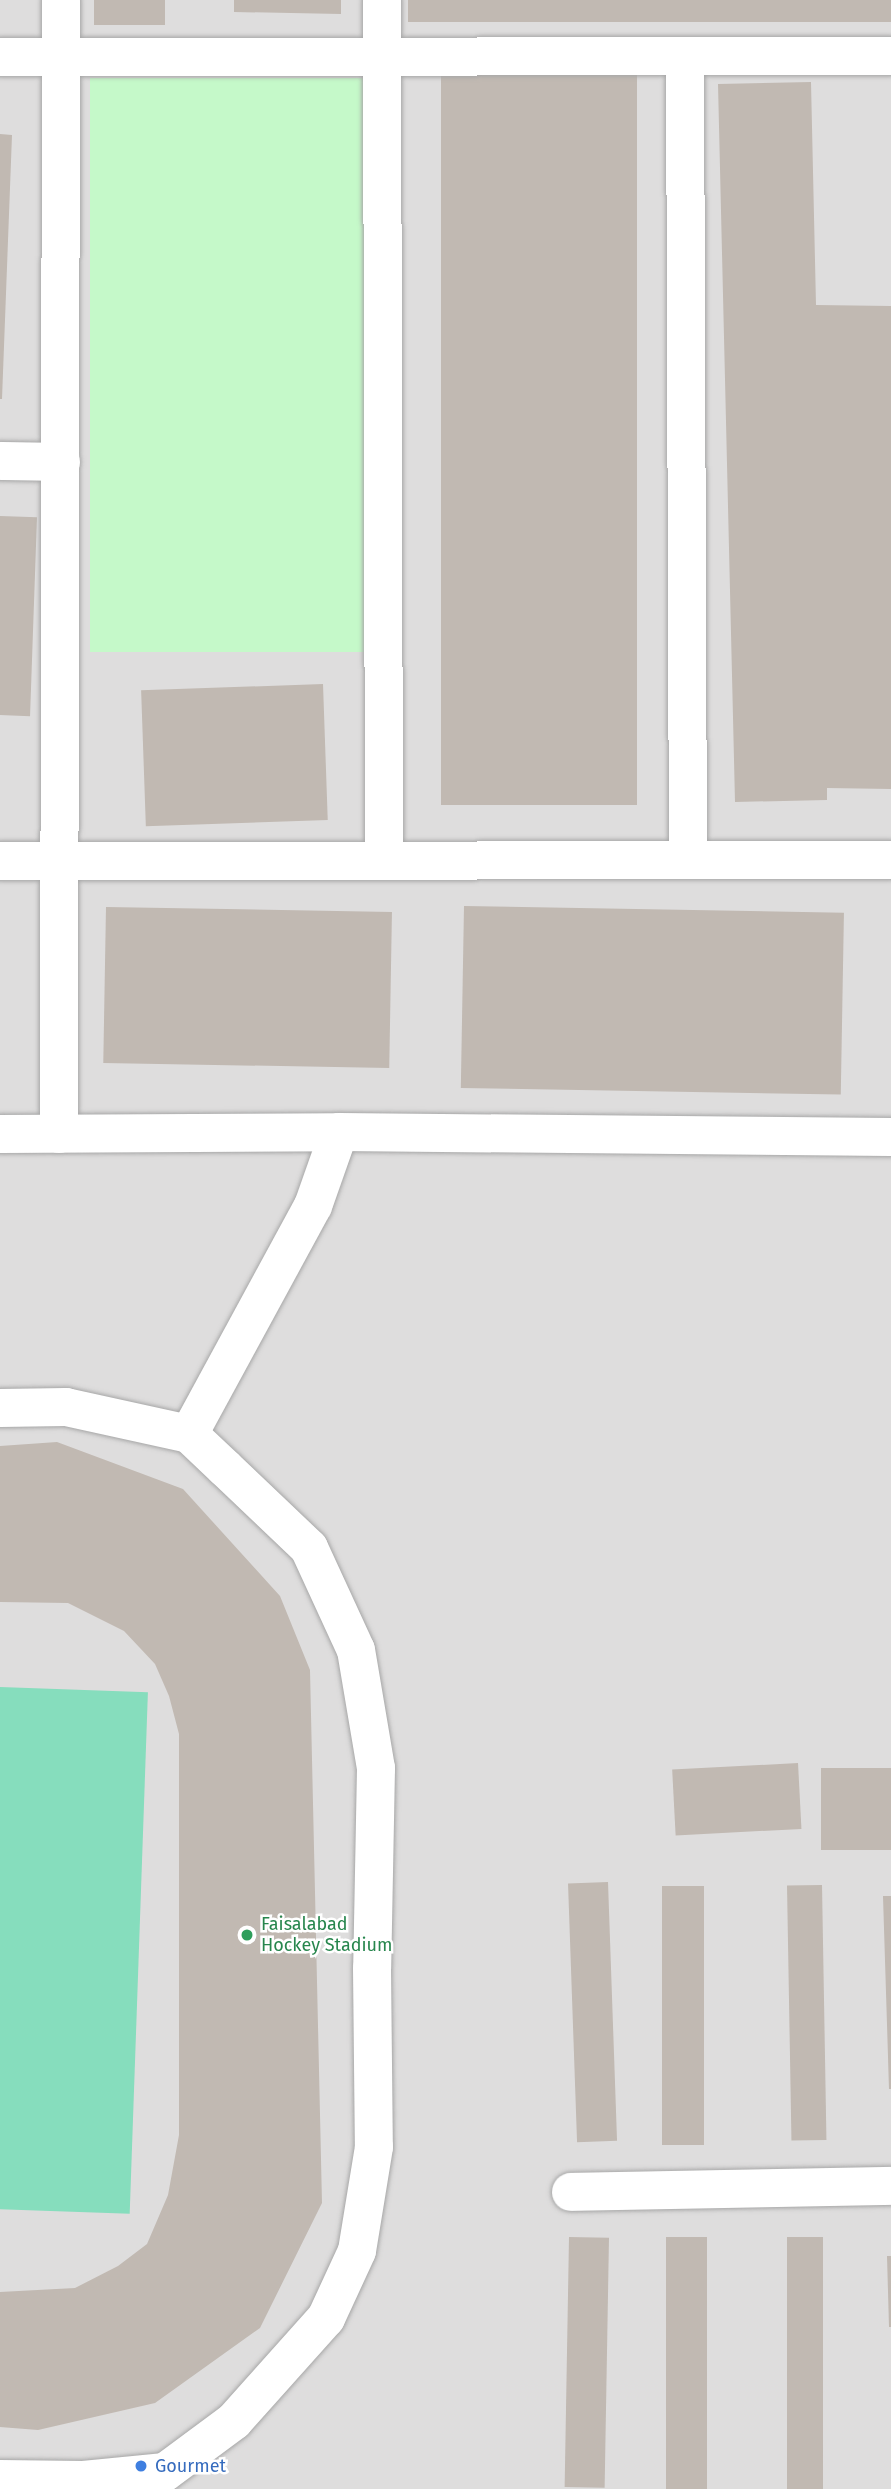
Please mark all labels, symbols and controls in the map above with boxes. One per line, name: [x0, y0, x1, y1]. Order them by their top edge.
place label: Faisalabad Hockey Stadium: [261, 1914, 392, 1956]
marker: Faisalabad Hockey Stadium: [239, 1927, 255, 1943]
place label: Gourmet: [155, 2455, 226, 2477]
marker: Gourmet: [133, 2458, 149, 2474]

